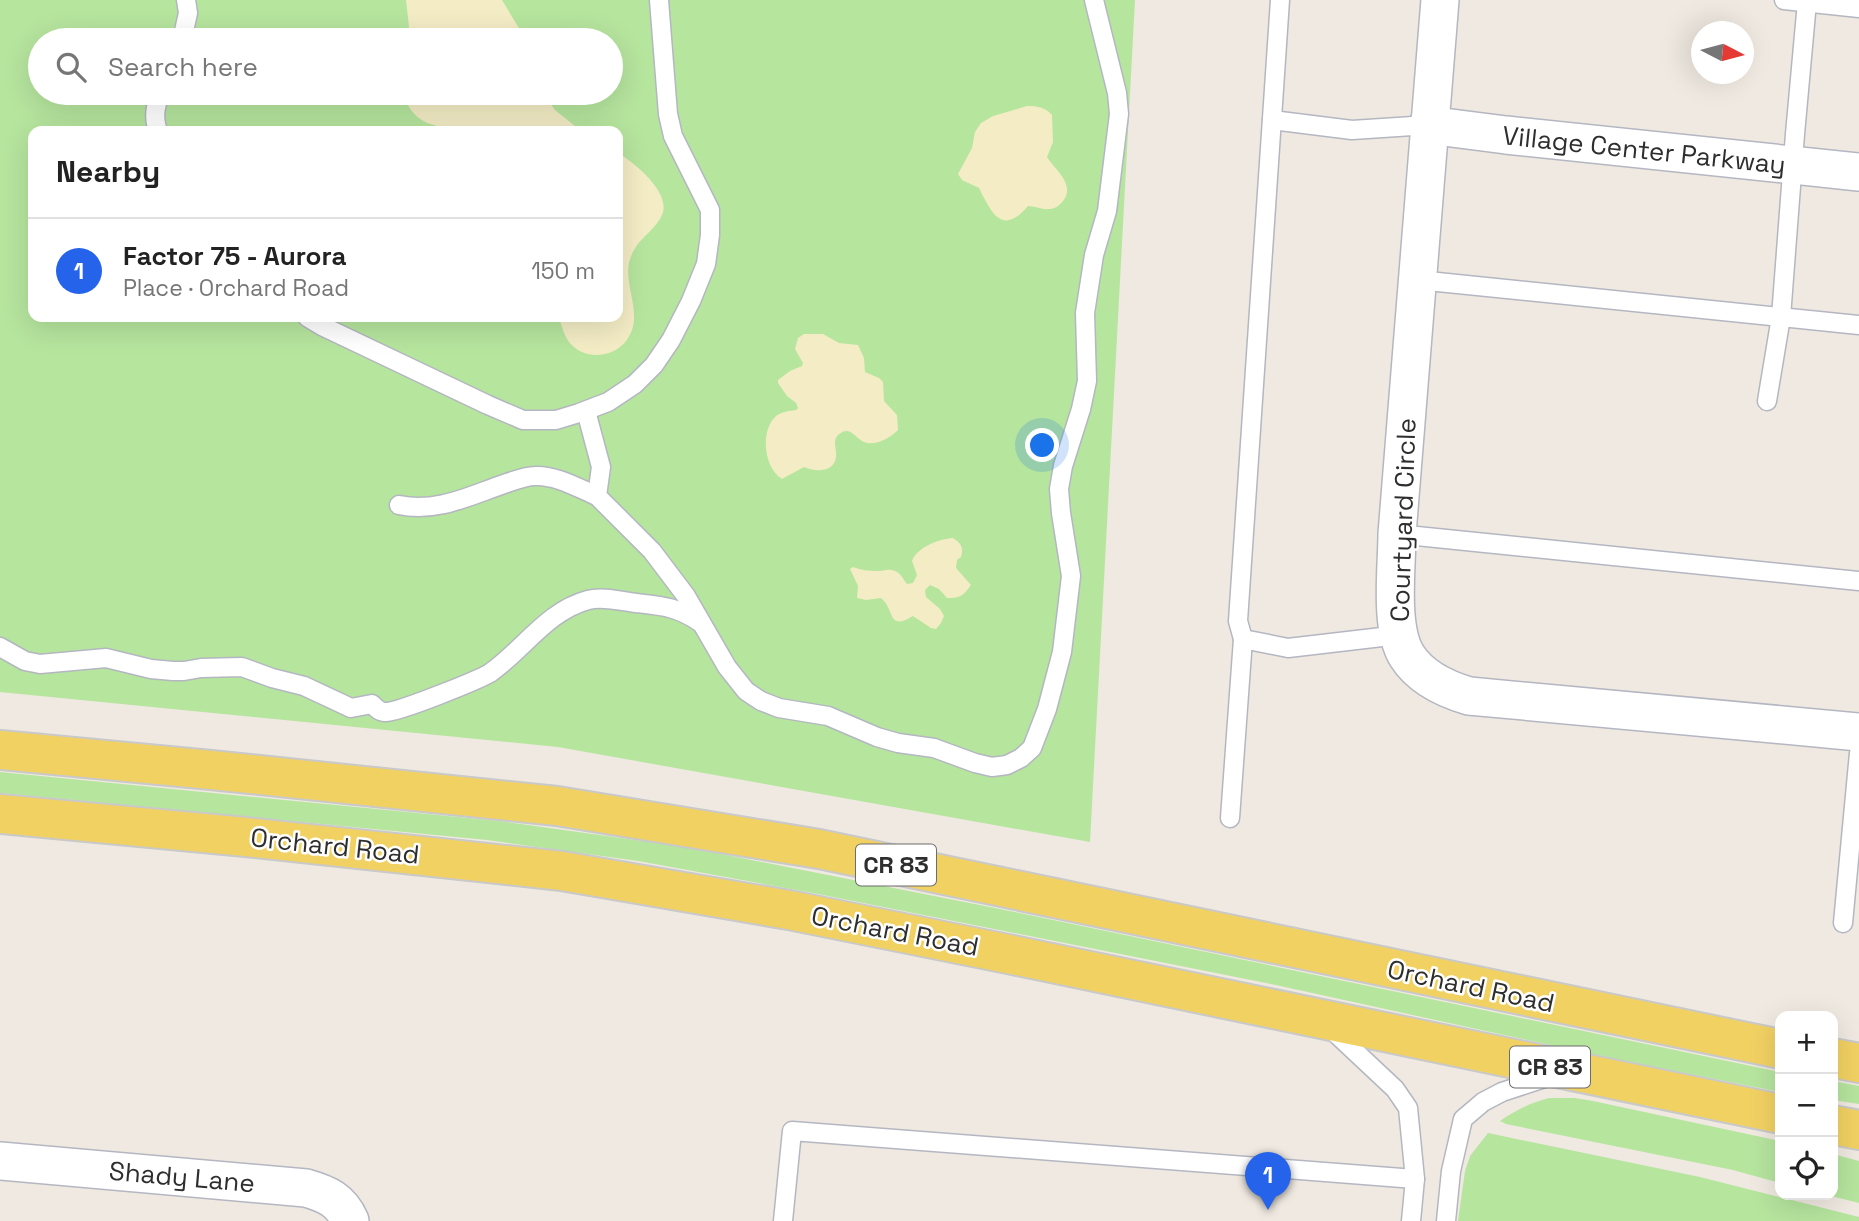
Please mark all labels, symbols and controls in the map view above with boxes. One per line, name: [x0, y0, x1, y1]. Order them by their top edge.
north arrow: [1691, 21, 1754, 84]
search box: [28, 28, 623, 105]
icon: search: [52, 48, 90, 86]
text: Search here: [108, 50, 258, 84]
street label: Village Center Parkway: [1501, 118, 1787, 182]
text: Nearby: [56, 152, 160, 191]
text: Factor 75 - Aurora: [123, 239, 347, 273]
text: 1: [74, 256, 84, 286]
text: 150 m: [531, 256, 595, 286]
text: Place · Orchard Road: [123, 273, 349, 303]
street label: Courtyard Circle: [1382, 418, 1424, 622]
your location: [1025, 428, 1059, 462]
street label: Orchard Road: [249, 820, 421, 872]
road number: CR 83: [856, 844, 936, 886]
street label: Orchard Road: [808, 898, 982, 964]
street label: Orchard Road: [1384, 952, 1558, 1020]
map controls: [1775, 1011, 1838, 1200]
button: +: [1775, 1011, 1838, 1074]
road number: CR 83: [1510, 1046, 1590, 1087]
button: −: [1775, 1074, 1838, 1137]
button: locate: [1775, 1137, 1838, 1200]
pin: 1: [1245, 1152, 1291, 1210]
street label: Shady Lane: [108, 1154, 256, 1200]

